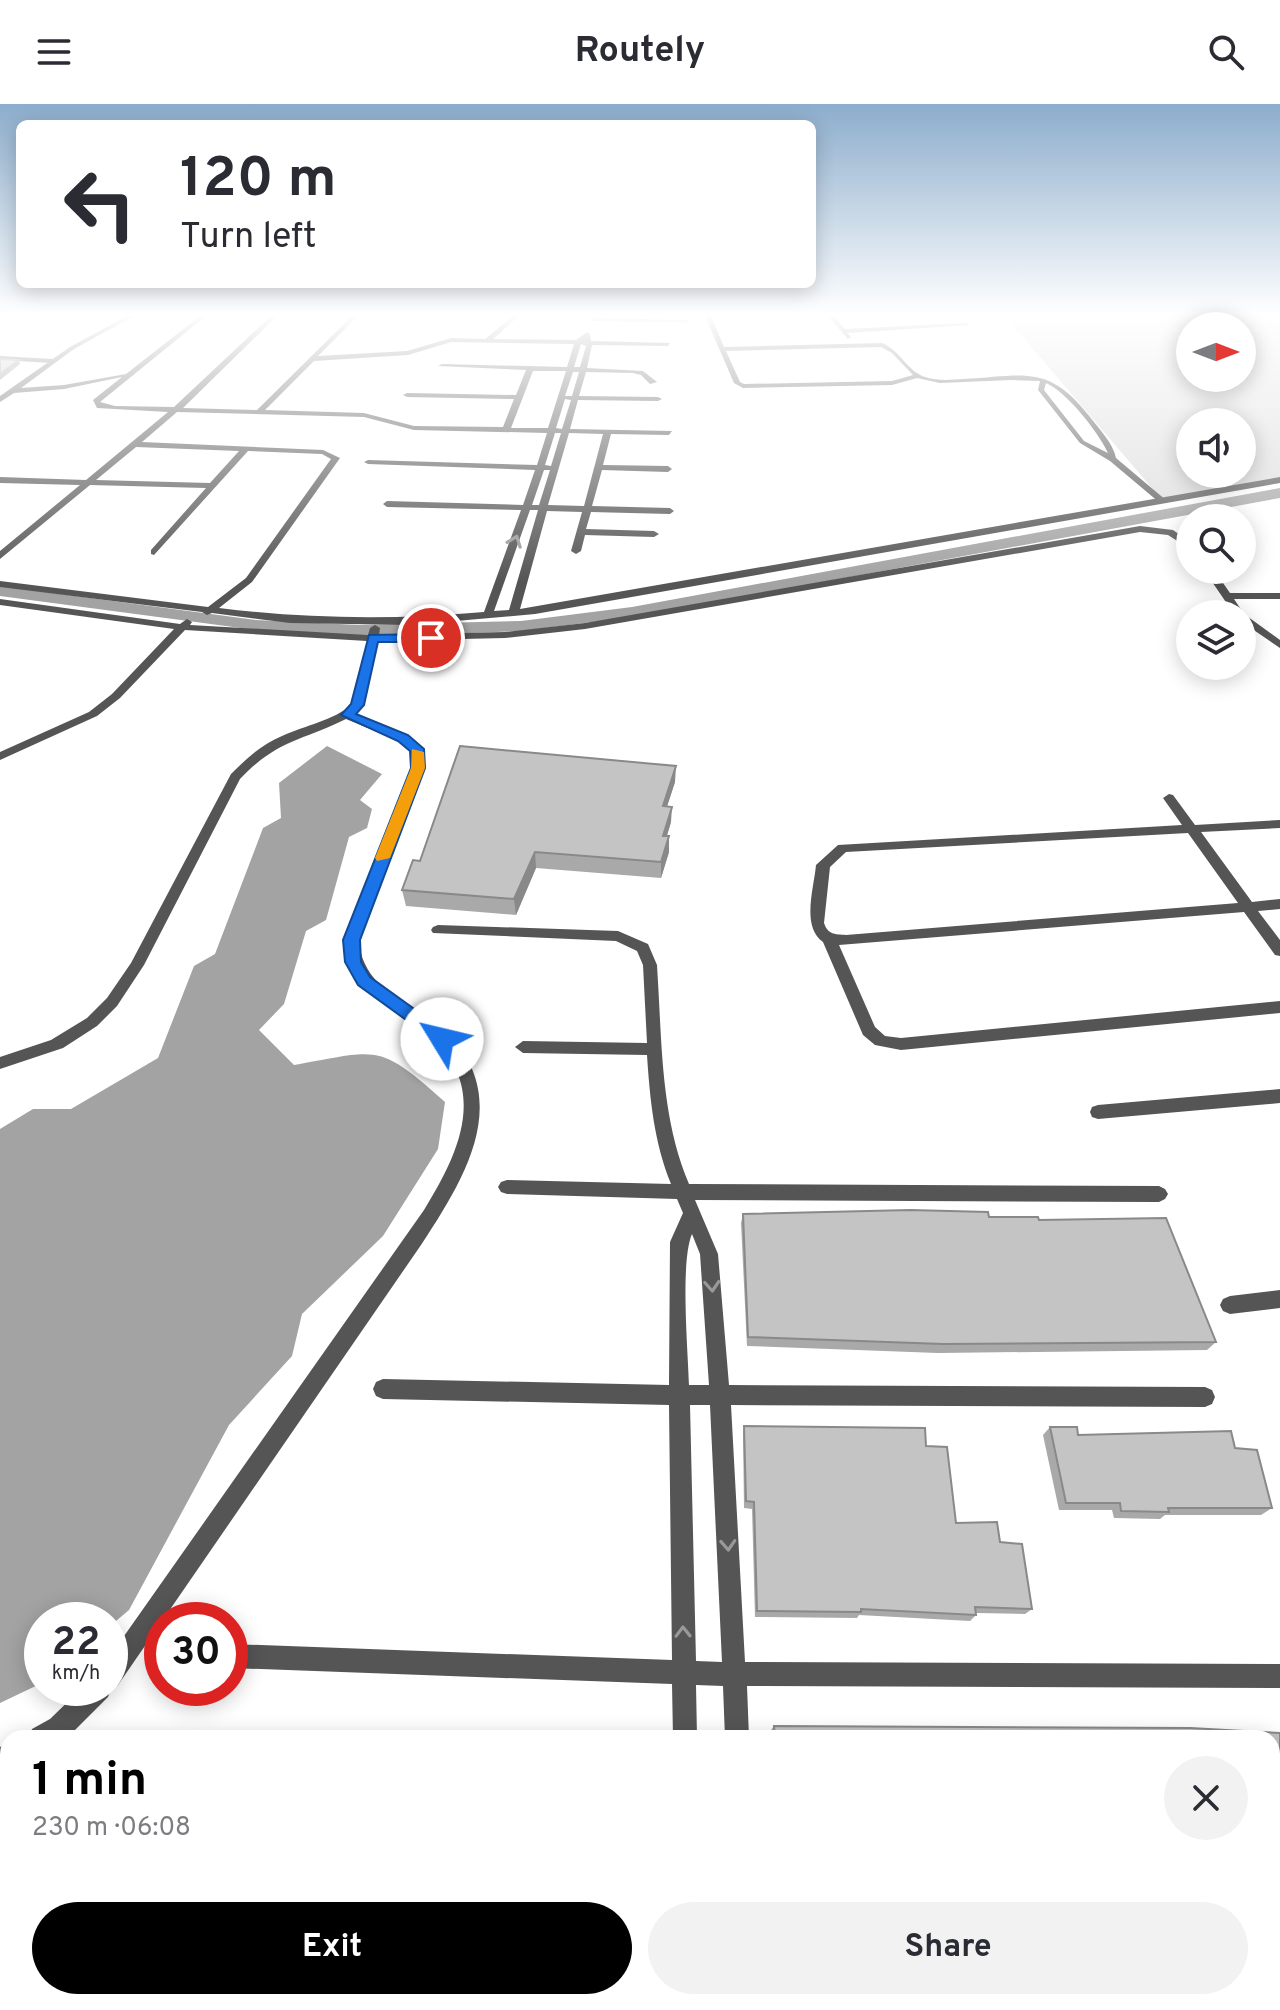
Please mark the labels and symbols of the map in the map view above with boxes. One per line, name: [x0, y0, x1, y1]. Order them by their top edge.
north arrow: [1176, 312, 1256, 392]
one-way arrow: [505, 535, 522, 549]
pin: [397, 604, 465, 672]
position arrow: [400, 997, 484, 1081]
one-way arrow: [703, 1280, 720, 1293]
one-way arrow: [720, 1539, 737, 1552]
speed limit sign: 30: [144, 1602, 248, 1706]
one-way arrow: [674, 1625, 692, 1638]

